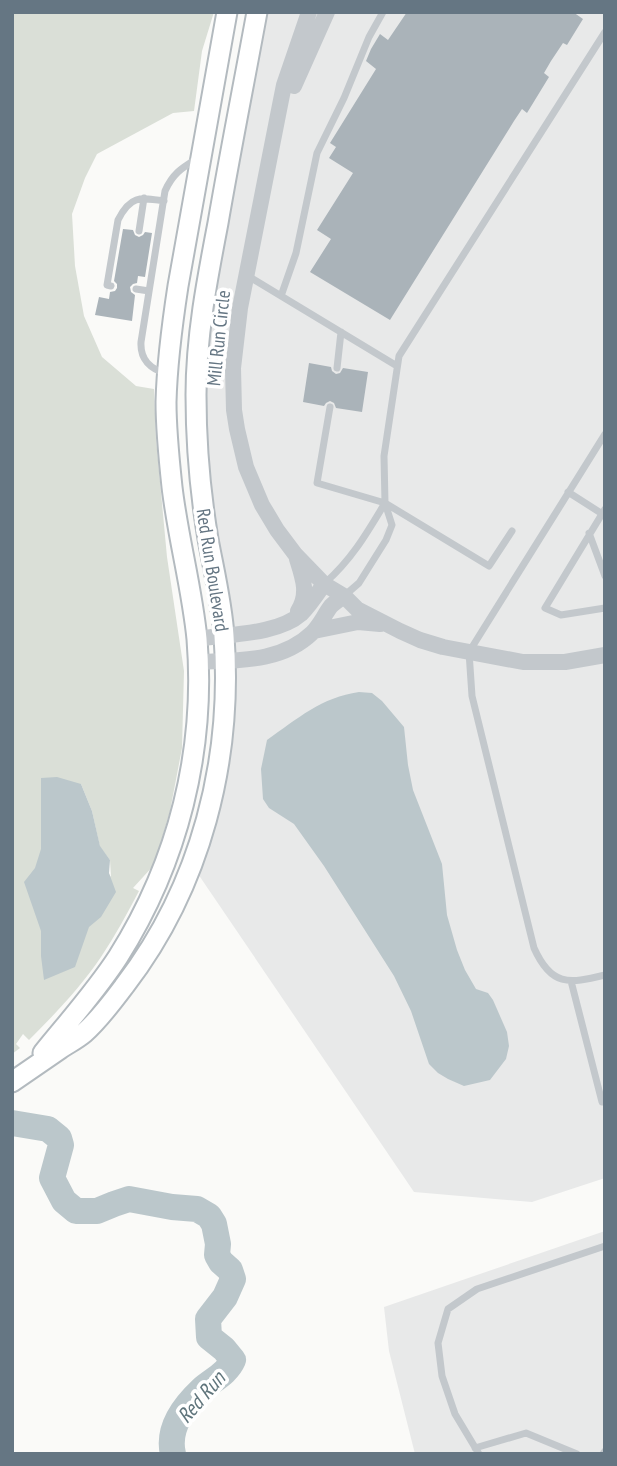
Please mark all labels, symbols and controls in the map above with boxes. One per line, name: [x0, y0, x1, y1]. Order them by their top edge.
street label: Mill Run Circle: [201, 289, 235, 387]
street label: Red Run Boulevard: [191, 507, 235, 633]
water label: Red Run: [171, 1364, 232, 1428]

